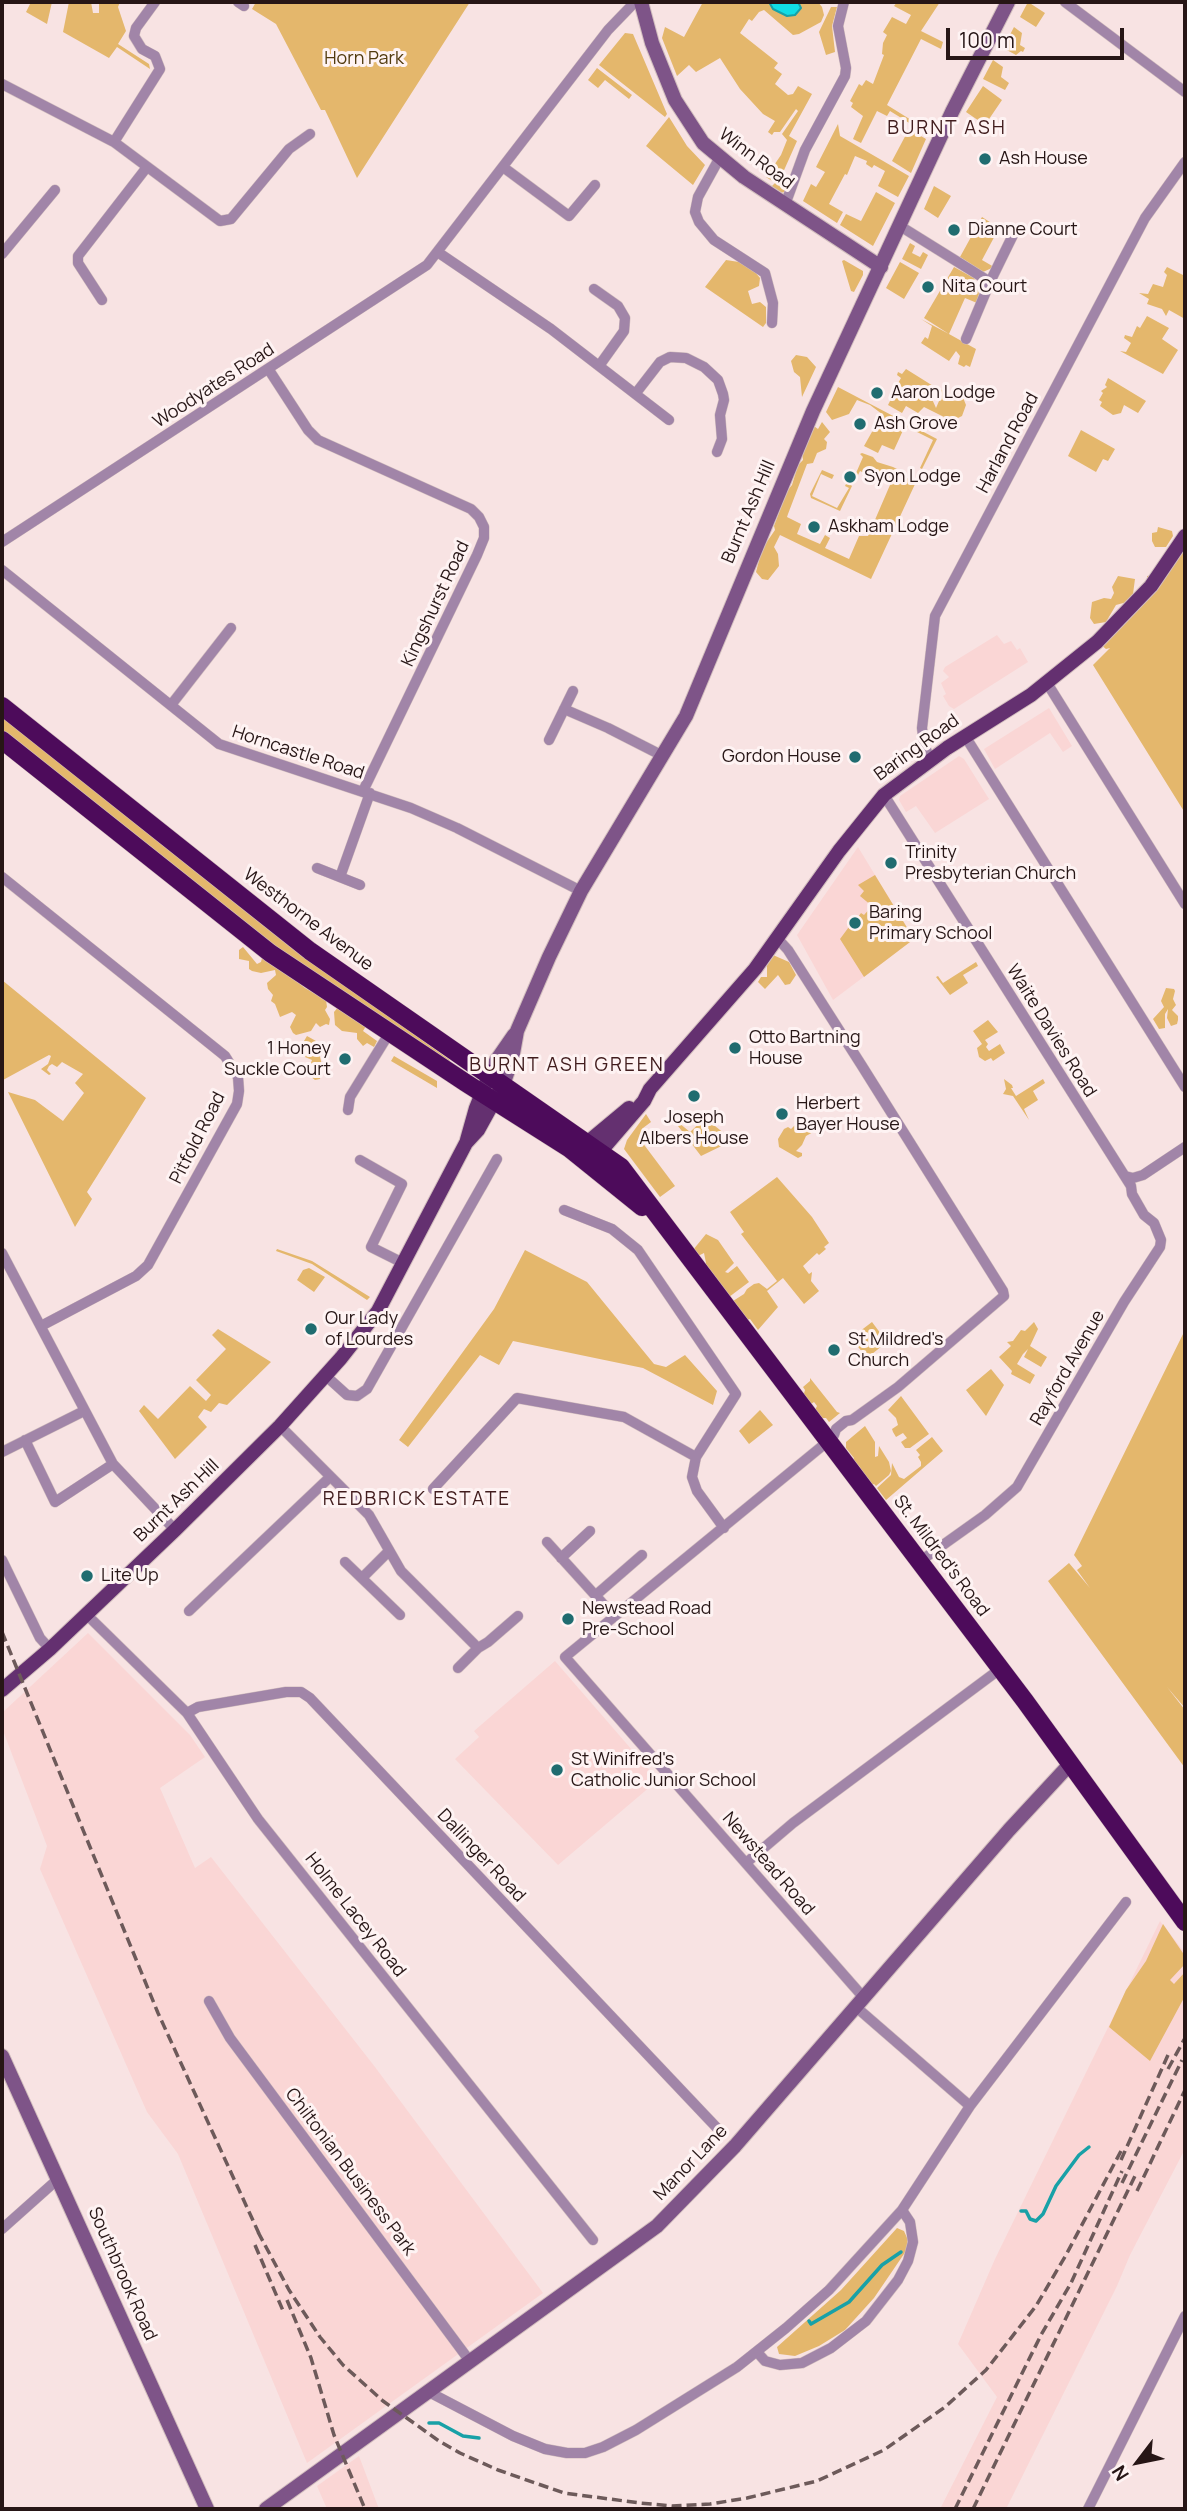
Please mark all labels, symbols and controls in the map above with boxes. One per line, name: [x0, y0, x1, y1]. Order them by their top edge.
scale bar: [949, 14, 1128, 58]
text: 100 m: [959, 26, 1015, 54]
park label: Horn Park: [324, 48, 404, 70]
district label: BURNT ASH: [888, 118, 1006, 140]
street label: Winn Road: [714, 124, 798, 194]
place label: Ash House: [999, 148, 1088, 170]
marker: Ash House: [977, 151, 993, 167]
place label: Dianne Court: [968, 219, 1078, 241]
marker: Dianne Court: [946, 222, 962, 238]
place label: Nita Court: [942, 276, 1027, 298]
marker: Nita Court: [920, 279, 936, 295]
street label: Woodyates Road: [149, 339, 279, 433]
place label: Aaron Lodge: [891, 382, 995, 404]
marker: Aaron Lodge: [869, 385, 885, 401]
street label: Harland Road: [973, 389, 1043, 497]
place label: Ash Grove: [874, 413, 958, 435]
marker: Ash Grove: [852, 416, 868, 432]
street label: Burnt Ash Hill: [718, 457, 780, 567]
place label: Syon Lodge: [864, 466, 961, 488]
marker: Syon Lodge: [842, 469, 858, 485]
place label: Askham Lodge: [828, 516, 949, 538]
marker: Askham Lodge: [806, 519, 822, 535]
street label: Kingshurst Road: [397, 538, 475, 670]
street label: Baring Road: [870, 710, 964, 786]
street label: Horncastle Road: [229, 721, 367, 785]
place label: Gordon House: [722, 746, 841, 768]
marker: Gordon House: [847, 749, 863, 765]
place label: Trinity Presbyterian Church: [905, 842, 1076, 884]
marker: Trinity Presbyterian Church: [883, 855, 899, 871]
street label: Westhorne Avenue: [239, 864, 377, 976]
place label: Baring Primary School: [869, 902, 993, 944]
marker: Baring Primary School: [847, 915, 863, 931]
street label: Waite Davies Road: [1001, 961, 1101, 1101]
place label: Otto Bartning House: [749, 1027, 861, 1070]
place label: 1 Honey Suckle Court: [224, 1038, 331, 1080]
marker: Otto Bartning House: [727, 1040, 743, 1056]
marker: 1 Honey Suckle Court: [337, 1051, 353, 1067]
district label: BURNT ASH GREEN: [471, 1055, 663, 1077]
marker: Joseph Albers House: [686, 1088, 702, 1104]
street label: Pitfold Road: [166, 1089, 230, 1187]
place label: Herbert Bayer House: [796, 1093, 900, 1136]
marker: Herbert Bayer House: [774, 1106, 790, 1122]
place label: Joseph Albers House: [639, 1107, 749, 1150]
street label: Rayford Avenue: [1026, 1306, 1110, 1430]
place label: Our Lady of Lourdes: [325, 1308, 413, 1350]
marker: Our Lady of Lourdes: [303, 1321, 319, 1337]
place label: St Mildred's Church: [848, 1329, 943, 1372]
marker: St Mildred's Church: [826, 1342, 842, 1358]
street label: Burnt Ash Hill: [130, 1455, 224, 1547]
district label: REDBRICK ESTATE: [325, 1489, 509, 1511]
street label: St. Mildred's Road: [888, 1491, 994, 1621]
place label: Lite Up: [101, 1565, 159, 1587]
marker: Lite Up: [79, 1568, 95, 1584]
place label: Newstead Road Pre-School: [582, 1598, 712, 1640]
marker: Newstead Road Pre-School: [560, 1611, 576, 1627]
place label: St Winifred's Catholic Junior School: [571, 1749, 756, 1792]
marker: St Winifred's Catholic Junior School: [549, 1762, 565, 1778]
street label: Dallinger Road: [432, 1805, 530, 1907]
street label: Newstead Road: [717, 1808, 819, 1920]
street label: Holme Lacey Road: [300, 1849, 410, 1981]
street label: Chiltonian Business Park: [280, 2084, 420, 2260]
street label: Manor Lane: [650, 2121, 732, 2205]
street label: Southbrook Road: [83, 2204, 161, 2344]
north arrow: [1103, 2427, 1173, 2497]
text: N: [1106, 2460, 1135, 2486]

